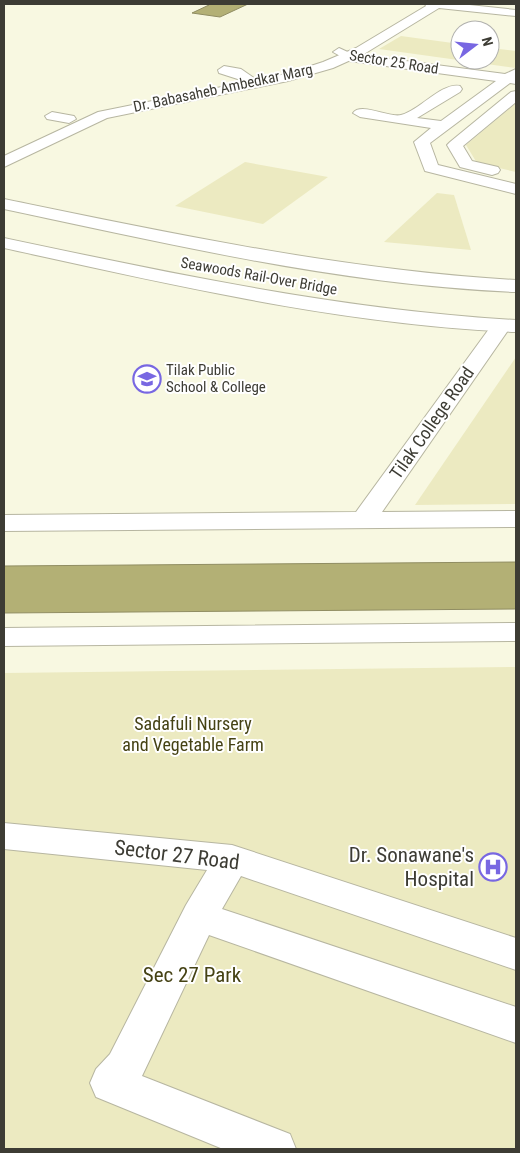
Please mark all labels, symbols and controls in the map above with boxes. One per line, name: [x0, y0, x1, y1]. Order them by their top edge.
north arrow: [450, 20, 500, 70]
text: N: [479, 35, 496, 48]
street label: Sector 25 Road: [348, 46, 440, 78]
street label: Dr. Babasaheb Ambedkar Marg: [132, 60, 314, 116]
street label: Seawoods Rail-Over Bridge: [179, 253, 339, 299]
place label: Tilak Public School & College: [166, 361, 266, 396]
street label: Tilak College Road: [385, 363, 478, 483]
school or university icon: Tilak Public School & College: [132, 364, 162, 394]
park label: Sadafuli Nursery and Vegetable Farm: [122, 713, 264, 755]
street label: Sector 27 Road: [113, 835, 241, 875]
place label: Dr. Sonawane's Hospital: [349, 843, 474, 891]
hospital icon: Dr. Sonawane's Hospital: [478, 852, 508, 882]
park label: Sec 27 Park: [143, 963, 242, 987]

